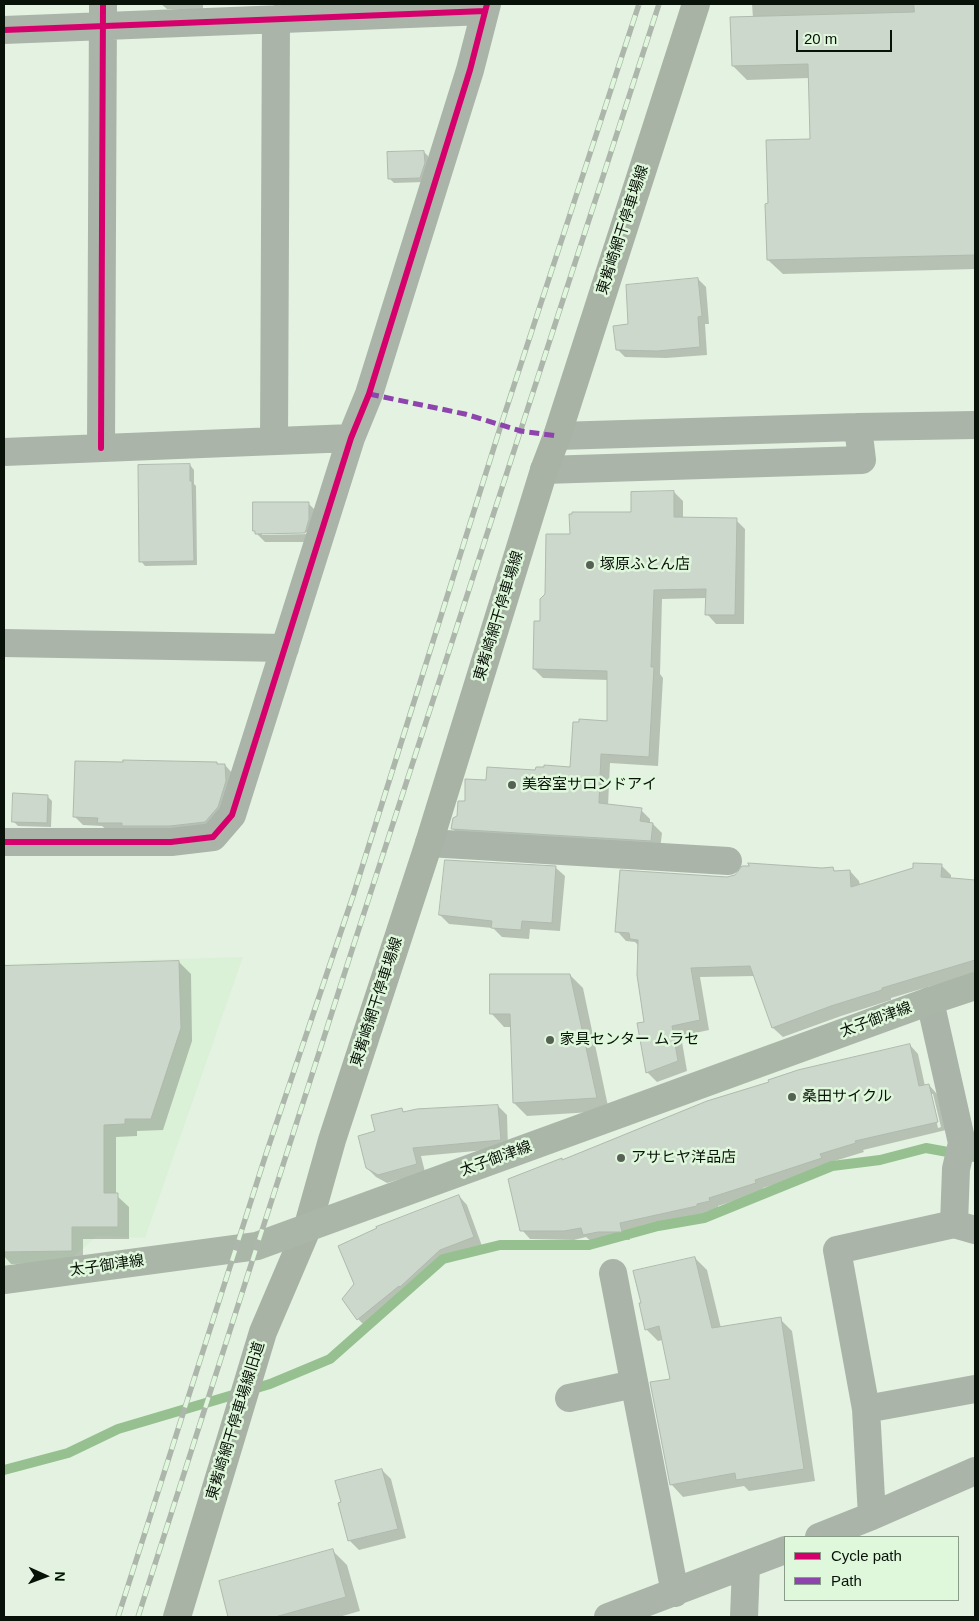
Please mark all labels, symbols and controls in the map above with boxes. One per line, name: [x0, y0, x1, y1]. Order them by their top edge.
scale bar: [799, 20, 895, 52]
text: 20 m: [804, 30, 837, 47]
street label: 東觜崎網干停車場線: [594, 163, 652, 297]
street label: 東觜崎網干停車場線: [471, 549, 527, 683]
place label: 塚原ふとん店: [600, 556, 690, 574]
marker: 塚原ふとん店: [584, 559, 596, 571]
place label: 美容室サロンドアイ: [522, 776, 657, 794]
marker: 美容室サロンドアイ: [506, 779, 518, 791]
street label: 東觜崎網干停車場線: [348, 935, 406, 1069]
street label: 太子御津線: [838, 999, 914, 1041]
place label: 家具センター ムラセ: [560, 1031, 699, 1049]
marker: 家具センター ムラセ: [544, 1034, 556, 1046]
place label: 桑田サイクル: [802, 1088, 892, 1106]
marker: 桑田サイクル: [786, 1091, 798, 1103]
street label: 太子御津線: [458, 1138, 534, 1180]
place label: アサヒヤ洋品店: [631, 1149, 736, 1167]
marker: アサヒヤ洋品店: [615, 1152, 627, 1164]
street label: 太子御津線: [69, 1252, 145, 1280]
street label: 東觜崎網干停車場線旧道: [203, 1339, 269, 1503]
legend: [784, 1536, 959, 1601]
text: Cycle path: [831, 1547, 902, 1564]
north arrow: [20, 1551, 70, 1601]
text: N: [52, 1571, 68, 1582]
text: Path: [831, 1572, 862, 1589]

